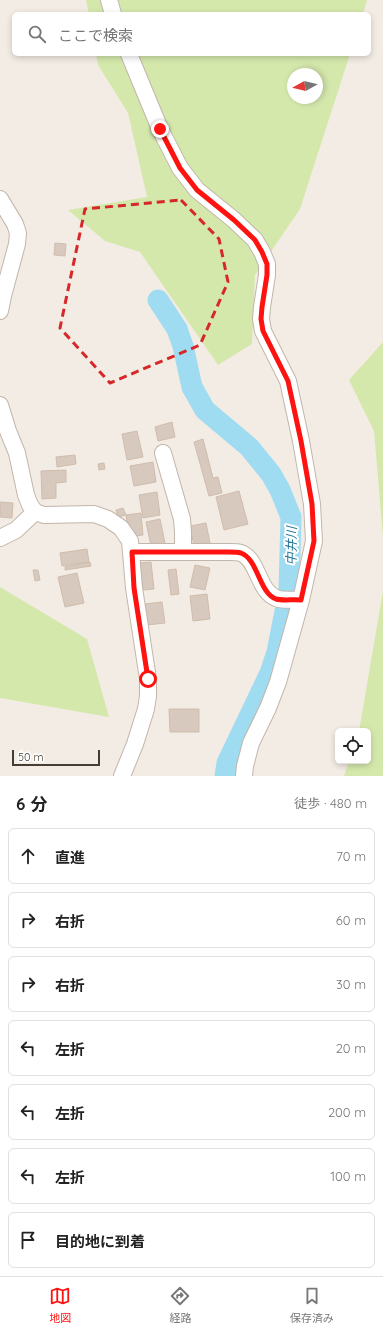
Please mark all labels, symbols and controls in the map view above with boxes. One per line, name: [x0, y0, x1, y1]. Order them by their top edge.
search box: [12, 12, 371, 56]
icon: search: [26, 23, 48, 45]
text: ここで検索: [58, 26, 133, 45]
north arrow: [287, 68, 323, 104]
route end: [151, 120, 169, 138]
water label: 中井川: [283, 524, 299, 566]
route start: [139, 670, 157, 688]
map controls: [335, 728, 371, 764]
button: locate: [335, 728, 371, 764]
scale bar: [12, 748, 100, 767]
text: 50 m: [18, 750, 44, 764]
text: 6 分: [16, 793, 47, 814]
text: 徒歩 · 480 m: [294, 795, 367, 811]
icon: ahead: [17, 845, 39, 867]
text: 直進: [55, 848, 85, 867]
text: 70 m: [336, 848, 366, 864]
icon: right: [17, 909, 39, 931]
text: 右折: [55, 912, 85, 931]
text: 60 m: [336, 912, 366, 928]
icon: right: [17, 973, 39, 995]
text: 右折: [55, 976, 85, 995]
text: 30 m: [336, 976, 366, 992]
icon: left: [17, 1037, 39, 1059]
text: 左折: [55, 1040, 85, 1059]
text: 20 m: [336, 1040, 366, 1056]
icon: left: [17, 1101, 39, 1123]
text: 左折: [55, 1104, 85, 1123]
text: 200 m: [328, 1104, 366, 1120]
icon: left: [17, 1165, 39, 1187]
text: 左折: [55, 1168, 85, 1187]
text: 100 m: [330, 1168, 366, 1184]
icon: arrive: [17, 1229, 39, 1251]
text: 目的地に到着: [55, 1232, 145, 1251]
tab: 地図: [49, 1285, 71, 1325]
tab: 経路: [169, 1285, 191, 1325]
tab: 保存済み: [290, 1285, 334, 1325]

